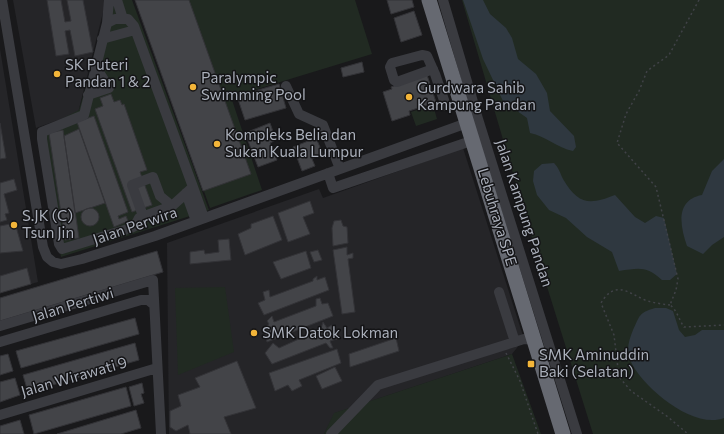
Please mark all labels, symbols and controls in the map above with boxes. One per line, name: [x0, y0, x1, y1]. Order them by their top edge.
place label: SK Puteri Pandan 1 & 2: [65, 55, 150, 90]
place label: Paralympic Swimming Pool: [201, 68, 306, 103]
marker: SK Puteri Pandan 1 & 2: [52, 69, 62, 79]
place label: Gurdwara Sahib Kampung Pandan: [417, 78, 536, 113]
marker: Paralympic Swimming Pool: [188, 82, 198, 92]
marker: Gurdwara Sahib Kampung Pandan: [404, 92, 414, 102]
place label: Kompleks Belia dan Sukan Kuala Lumpur: [225, 125, 364, 160]
street label: Jalan Kampung Pandan: [493, 137, 557, 289]
marker: Kompleks Belia dan Sukan Kuala Lumpur: [212, 139, 222, 149]
street label: Lebuhraya SPE: [475, 166, 521, 268]
street label: Jalan Perwira: [90, 202, 179, 248]
place label: S.JK (C) Tsun Jin: [22, 206, 74, 241]
marker: S.JK (C) Tsun Jin: [9, 220, 19, 230]
street label: Jalan Pertiwi: [30, 283, 116, 325]
place label: SMK Datok Lokman: [262, 323, 398, 341]
marker: SMK Datok Lokman: [249, 328, 259, 338]
place label: SMK Aminuddin Baki (Selatan): [539, 345, 649, 380]
street label: Jalan Wirawati 9: [19, 352, 129, 400]
marker: SMK Aminuddin Baki (Selatan): [526, 359, 536, 369]

